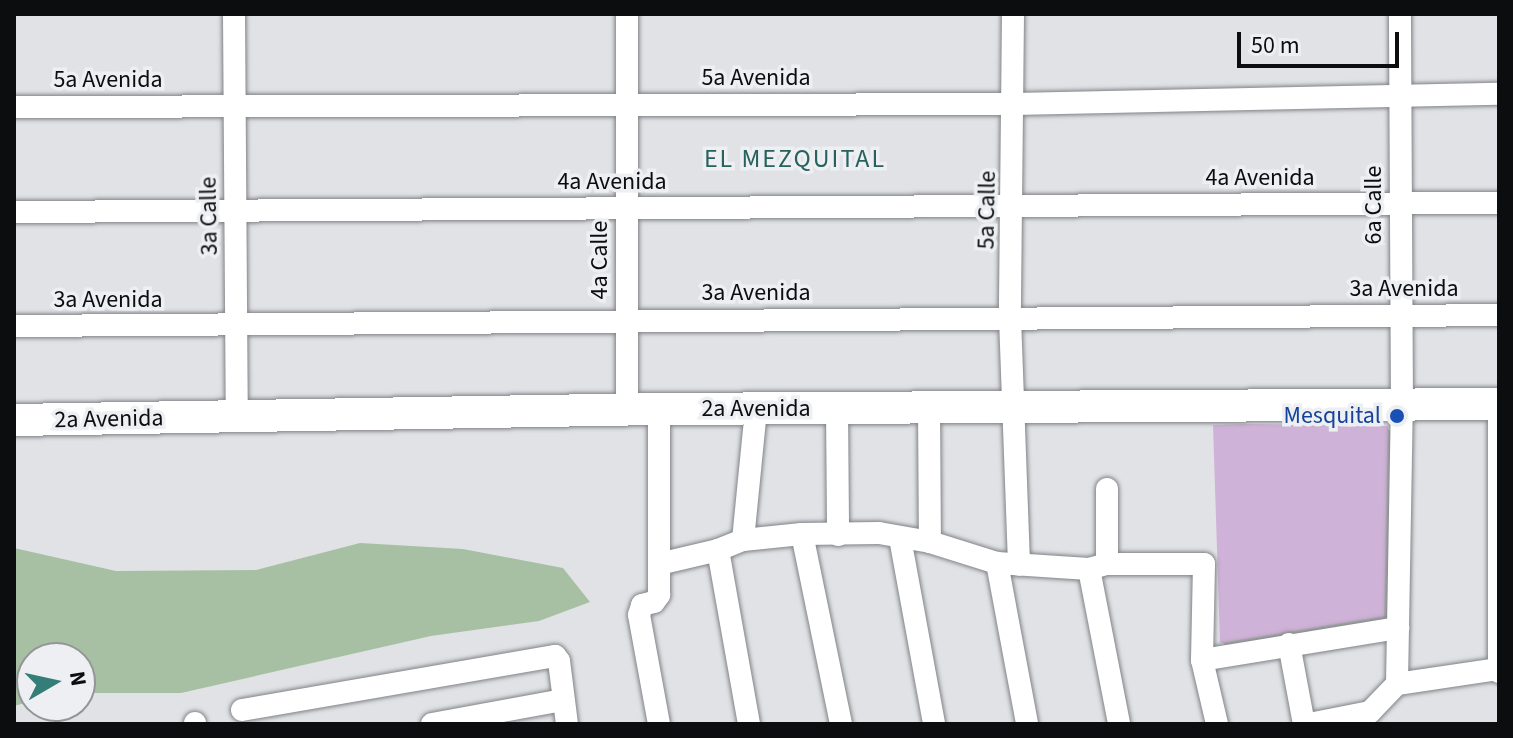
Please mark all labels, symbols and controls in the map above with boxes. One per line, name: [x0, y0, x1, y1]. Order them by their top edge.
scale bar: [1241, 16, 1403, 66]
text: 50 m: [1251, 28, 1300, 63]
street label: 5a Avenida: [701, 64, 811, 92]
street label: 5a Avenida: [53, 66, 163, 94]
district label: EL MEZQUITAL: [704, 143, 886, 175]
street label: 4a Avenida: [1205, 164, 1315, 192]
street label: 6a Calle: [1360, 166, 1388, 244]
street label: 4a Avenida: [557, 168, 667, 196]
street label: 5a Calle: [972, 170, 1002, 250]
street label: 3a Calle: [194, 176, 224, 256]
street label: 4a Calle: [586, 221, 614, 299]
street label: 3a Avenida: [1349, 275, 1459, 303]
street label: 3a Avenida: [701, 279, 811, 307]
street label: 3a Avenida: [53, 286, 163, 314]
street label: 2a Avenida: [701, 395, 811, 423]
place label: Mesquital: [1283, 402, 1381, 430]
street label: 2a Avenida: [54, 404, 164, 434]
marker: Mesquital: [1388, 407, 1406, 425]
north arrow: [16, 642, 96, 722]
text: N: [61, 669, 95, 688]

